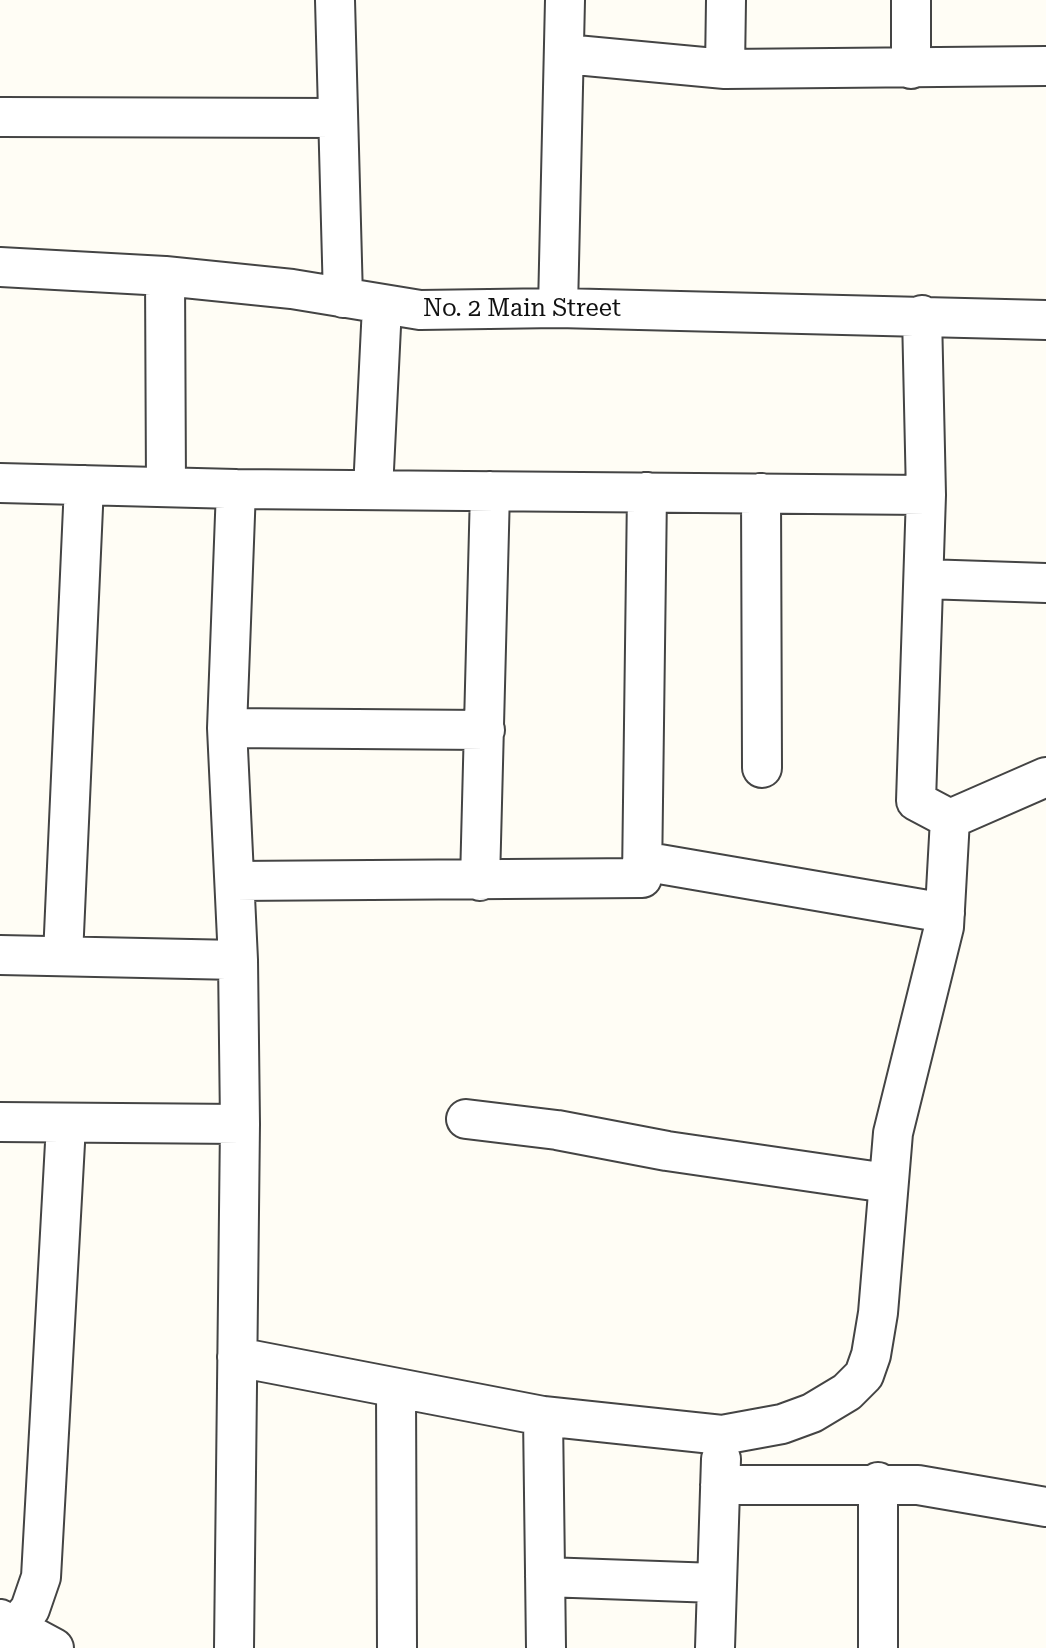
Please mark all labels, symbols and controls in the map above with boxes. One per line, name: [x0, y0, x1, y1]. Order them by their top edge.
street label: No. 2 Main Street: [423, 295, 621, 323]

